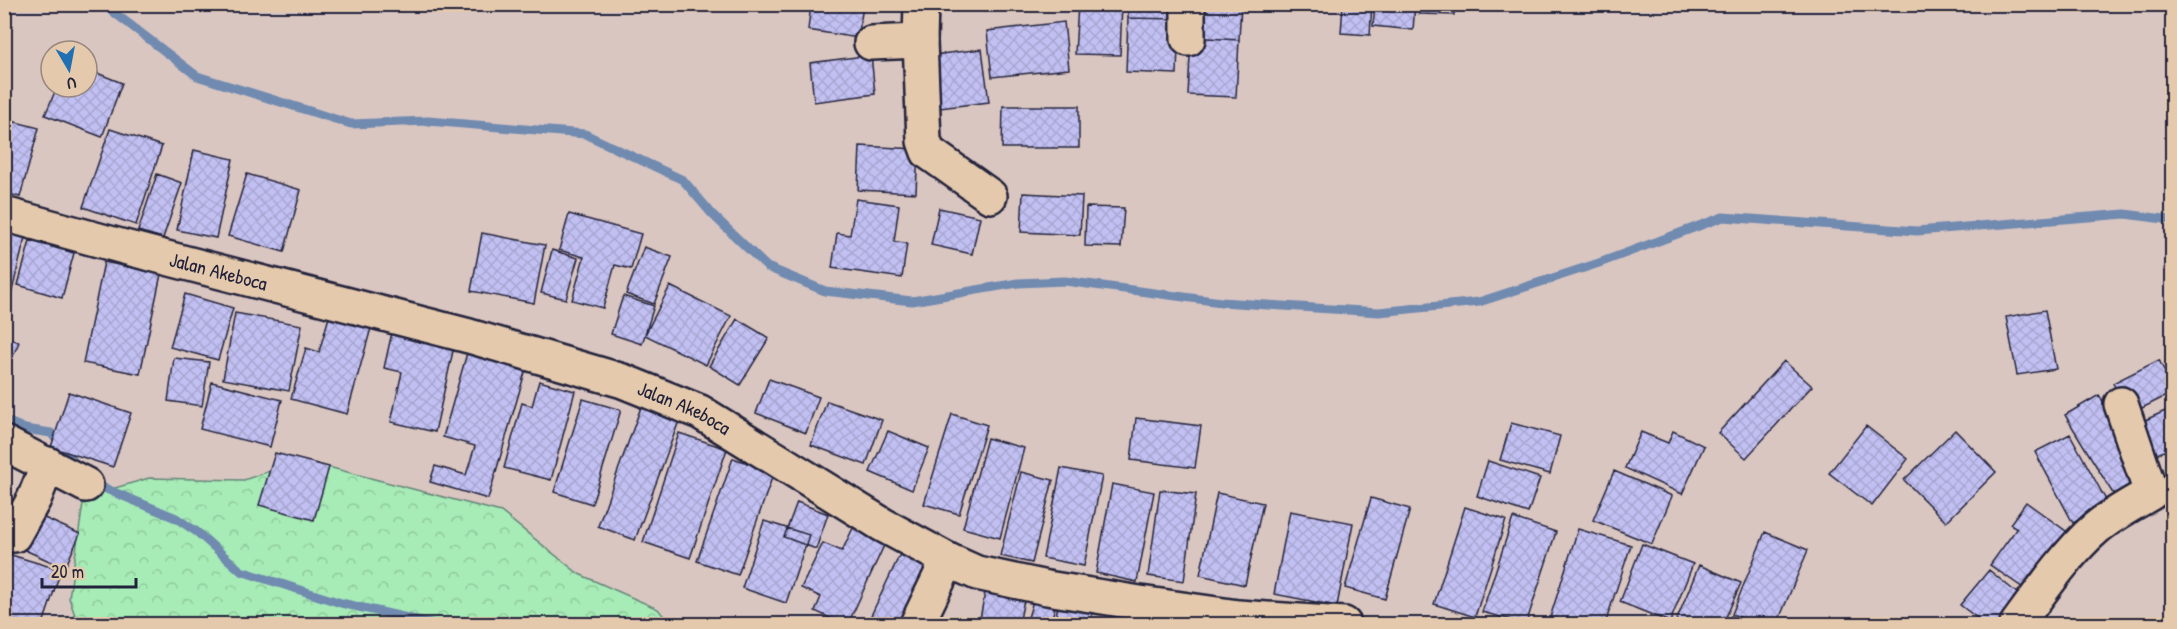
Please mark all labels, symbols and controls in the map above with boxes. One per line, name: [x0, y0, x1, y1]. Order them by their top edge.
north arrow: [39, 39, 99, 99]
text: U: [65, 72, 78, 95]
street label: Jalan Akeboca: [167, 245, 271, 296]
street label: Jalan Akeboca: [634, 374, 736, 441]
scale bar: [42, 551, 136, 589]
text: 20 m: [51, 559, 84, 584]

